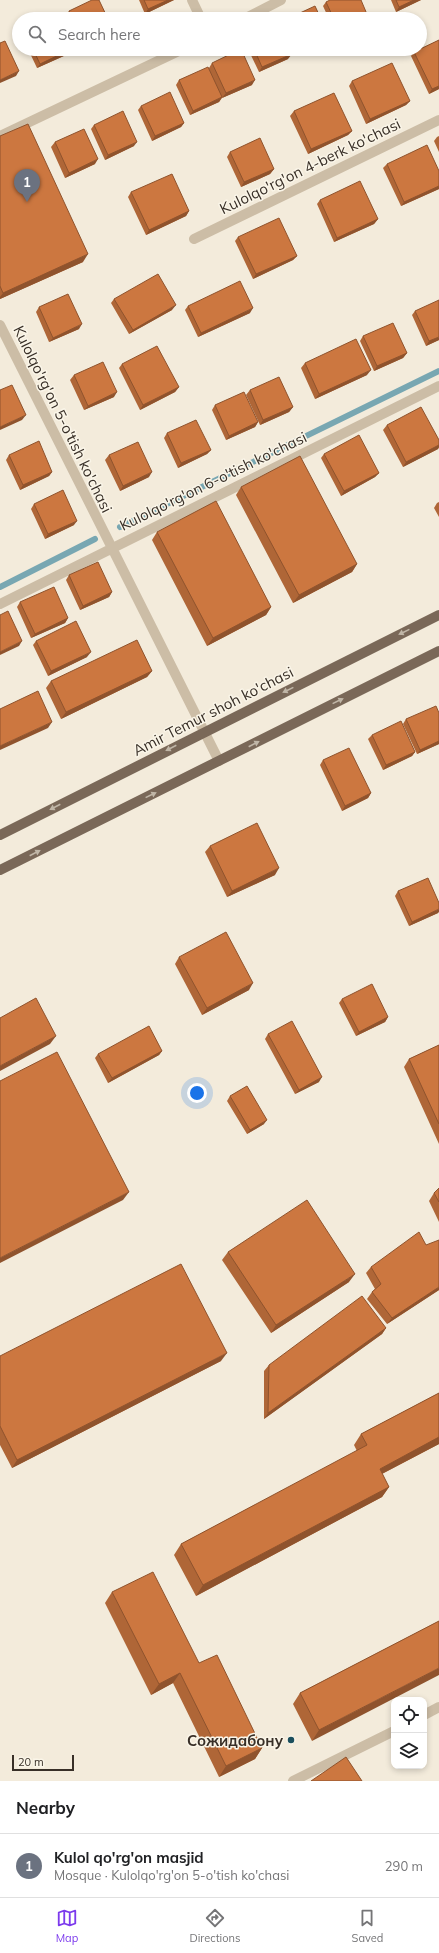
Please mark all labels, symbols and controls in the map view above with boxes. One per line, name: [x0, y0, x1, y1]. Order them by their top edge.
search box: [12, 12, 427, 56]
icon: search: [26, 23, 48, 45]
text: Search here: [58, 25, 140, 44]
street label: Kulolqo'rg'on 4-berk ko'chasi: [216, 114, 404, 218]
pin: 1: [14, 169, 40, 202]
street label: Kulolqo'rg'on 5-o'tish ko'chasi: [9, 322, 117, 516]
street label: Kulolqo'rg'on 6-o'tish ko'chasi: [116, 427, 310, 535]
one-way arrow: [398, 629, 410, 636]
street label: Amir Temur shoh ko'chasi: [130, 662, 296, 760]
one-way arrow: [282, 687, 293, 693]
one-way arrow: [332, 698, 344, 705]
one-way arrow: [248, 741, 259, 747]
one-way arrow: [166, 745, 177, 752]
one-way arrow: [145, 792, 157, 798]
one-way arrow: [50, 804, 61, 810]
one-way arrow: [29, 850, 41, 856]
your location: [187, 1083, 207, 1103]
map controls: [391, 1697, 427, 1769]
button: locate: [391, 1697, 427, 1733]
place label: Сожидабону: [187, 1731, 284, 1750]
button: layers: [391, 1733, 427, 1769]
marker: Сожидабону: [286, 1735, 296, 1745]
scale bar: [12, 1753, 74, 1772]
text: 20 m: [18, 1755, 44, 1769]
text: Nearby: [16, 1797, 75, 1818]
text: Kulol qo'rg'on masjid: [54, 1848, 204, 1867]
text: 1: [25, 1858, 33, 1874]
text: 290 m: [385, 1858, 423, 1874]
text: Mosque · Kulolqo'rg'on 5-o'tish ko'chasi: [54, 1867, 289, 1883]
tab: Map: [56, 1907, 78, 1945]
tab: Directions: [190, 1907, 240, 1945]
tab: Saved: [352, 1907, 383, 1945]

